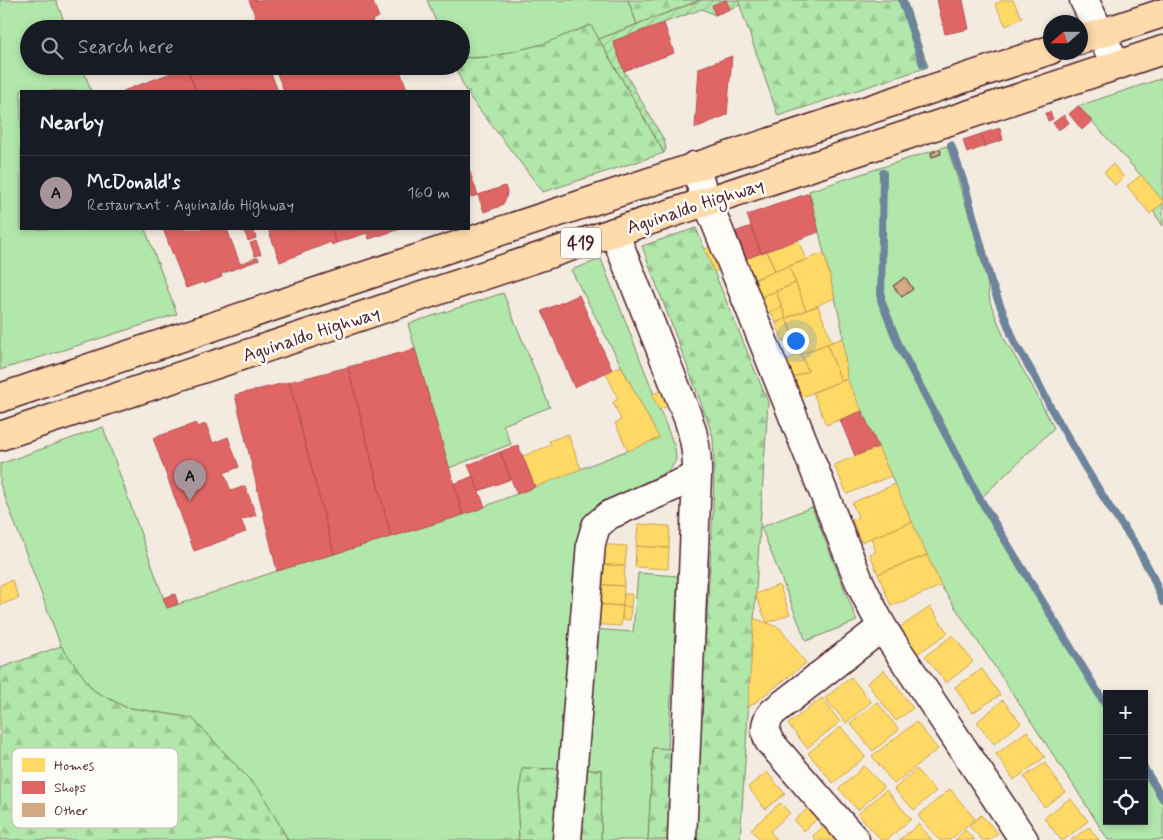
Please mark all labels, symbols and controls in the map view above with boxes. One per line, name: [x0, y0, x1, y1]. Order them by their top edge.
north arrow: [1043, 15, 1088, 60]
search box: [20, 20, 470, 75]
icon: search: [38, 34, 66, 62]
text: Search here: [78, 35, 174, 60]
text: Nearby: [40, 109, 104, 137]
text: McDonald's: [87, 170, 180, 195]
street label: Aguinaldo Highway: [624, 172, 768, 242]
text: A: [51, 183, 61, 204]
text: 160 m: [407, 183, 450, 204]
text: Restaurant · Aguinaldo Highway: [87, 195, 294, 216]
road number: 419: [561, 228, 601, 258]
street label: Aguinaldo Highway: [240, 300, 384, 370]
your location: [783, 328, 809, 354]
pin: A: [174, 460, 206, 501]
map controls: [1103, 690, 1148, 825]
button: +: [1103, 690, 1148, 735]
button: −: [1103, 735, 1148, 780]
legend: [12, 748, 178, 828]
text: Homes: [54, 757, 95, 775]
text: Shops: [54, 779, 86, 797]
button: locate: [1103, 780, 1148, 825]
text: Other: [54, 802, 88, 820]

